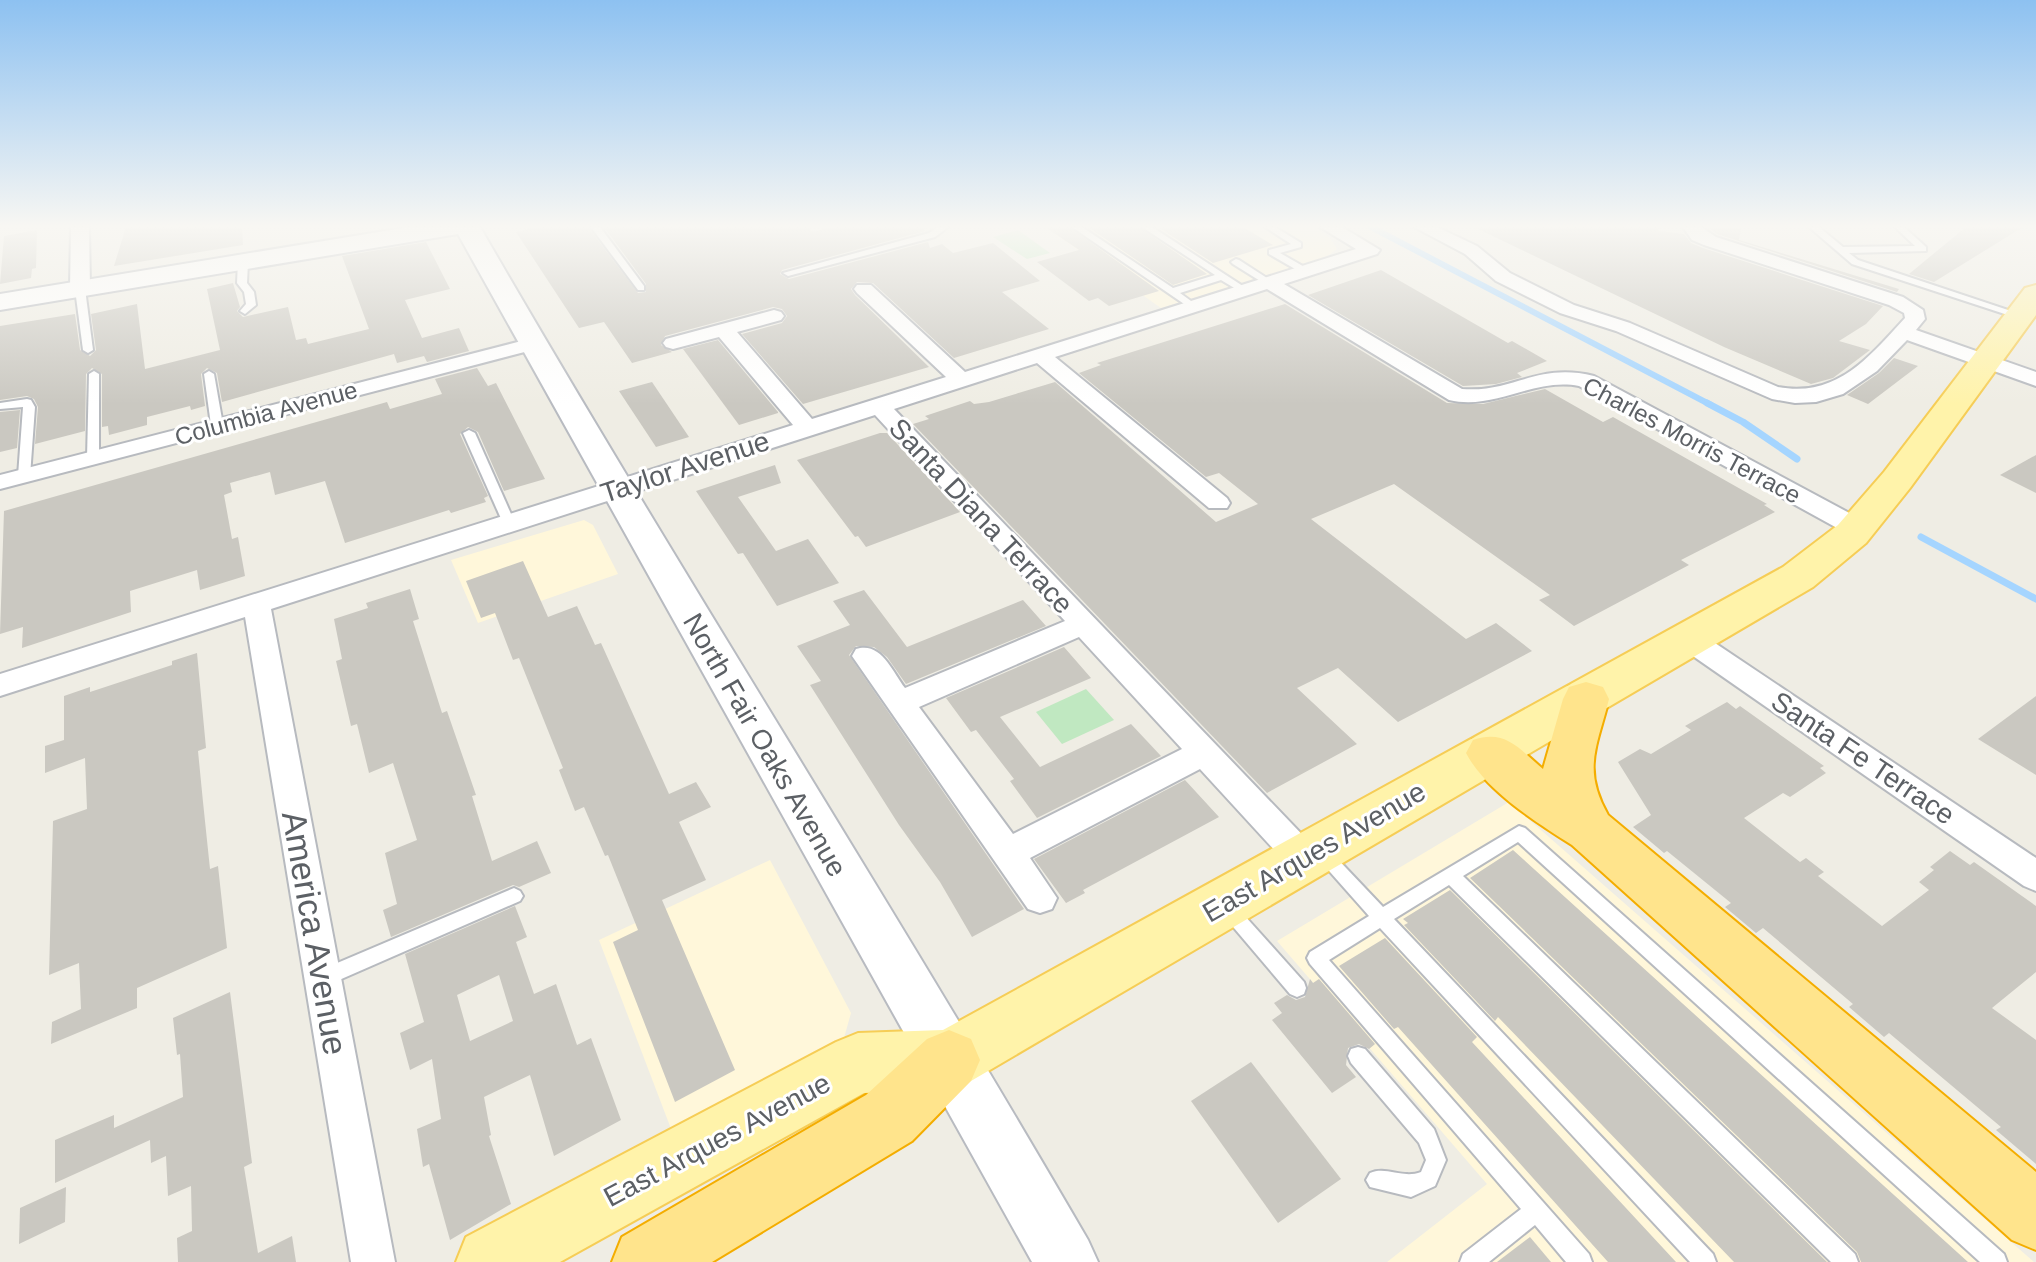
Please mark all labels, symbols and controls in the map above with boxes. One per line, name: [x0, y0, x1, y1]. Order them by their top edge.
street label: Charles Morris Terrace: [1579, 371, 1805, 509]
street label: Columbia Avenue: [172, 376, 360, 450]
street label: Santa Diana Terrace: [883, 412, 1079, 620]
street label: Taylor Avenue: [597, 425, 773, 509]
street label: North Fair Oaks Avenue: [677, 608, 853, 882]
street label: Santa Fe Terrace: [1766, 685, 1960, 831]
street label: East Arques Avenue: [1197, 776, 1431, 928]
street label: America Avenue: [275, 808, 355, 1058]
street label: East Arques Avenue: [599, 1067, 835, 1213]

